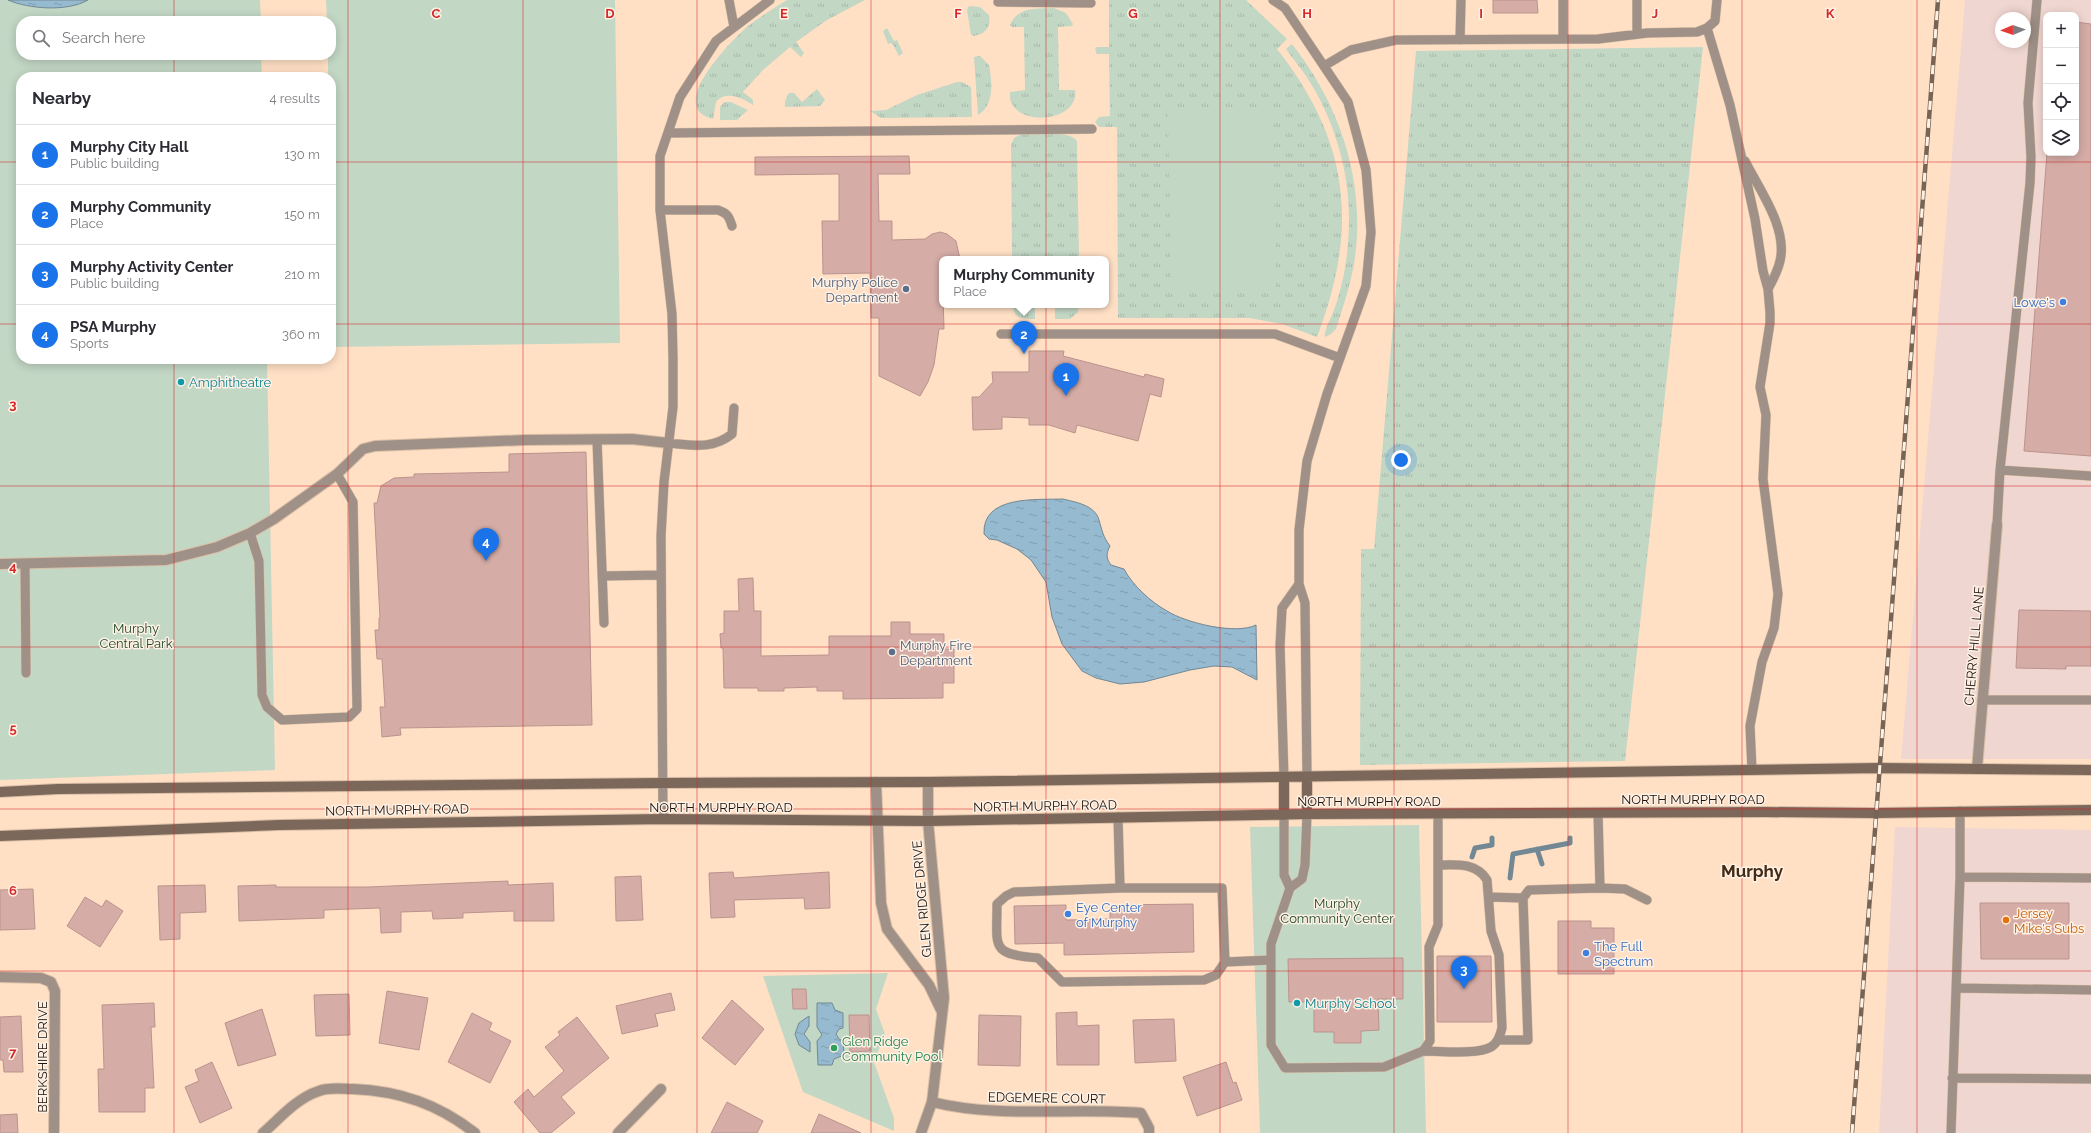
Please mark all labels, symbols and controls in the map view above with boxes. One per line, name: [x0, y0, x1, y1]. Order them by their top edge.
text: C: [432, 6, 441, 21]
text: D: [605, 6, 615, 21]
text: E: [780, 6, 788, 21]
text: F: [954, 6, 962, 21]
text: G: [1128, 6, 1138, 21]
text: H: [1302, 6, 1312, 21]
text: I: [1479, 6, 1483, 21]
text: J: [1652, 6, 1658, 21]
text: K: [1826, 6, 1835, 21]
north arrow: [1995, 12, 2031, 48]
map controls: [2043, 12, 2079, 156]
button: +: [2043, 12, 2079, 48]
search box: [16, 16, 336, 60]
icon: search: [30, 27, 52, 49]
text: Search here: [62, 29, 145, 47]
button: −: [2043, 48, 2079, 84]
button: locate: [2043, 84, 2079, 120]
text: Nearby: [32, 88, 91, 108]
text: 4 results: [269, 91, 320, 106]
button: layers: [2043, 120, 2079, 156]
text: Murphy City Hall: [70, 138, 188, 156]
text: 1: [42, 147, 48, 162]
text: 130 m: [284, 147, 320, 162]
text: Public building: [70, 156, 159, 171]
text: Murphy Community: [70, 198, 211, 216]
text: 2: [41, 207, 49, 222]
text: 150 m: [284, 207, 320, 222]
text: Place: [70, 216, 103, 231]
popup: [939, 256, 1109, 308]
text: Murphy Activity Center: [70, 258, 233, 276]
text: Murphy Community: [953, 266, 1095, 284]
text: 3: [41, 267, 49, 282]
text: 210 m: [284, 267, 320, 282]
place label: Murphy Police Department: [812, 275, 899, 305]
text: Public building: [70, 276, 159, 291]
marker: Murphy Police Department: [901, 284, 911, 294]
text: Place: [953, 284, 987, 299]
place label: Lowe's: [2014, 295, 2055, 310]
marker: Lowe's: [2058, 297, 2068, 307]
text: PSA Murphy: [70, 318, 156, 336]
pin: 2: [1011, 321, 1037, 354]
text: 4: [41, 327, 49, 342]
text: 360 m: [282, 327, 320, 342]
text: Sports: [70, 336, 109, 351]
pin: 1: [1053, 363, 1079, 396]
place label: Amphitheatre: [189, 375, 271, 390]
marker: Amphitheatre: [176, 377, 186, 387]
text: 3: [9, 397, 17, 412]
your location: [1391, 450, 1411, 470]
pin: 4: [473, 528, 499, 561]
text: 4: [9, 559, 17, 574]
street label: CHERRY HILL LANE: [1961, 586, 1987, 706]
park label: Murphy Central Park: [99, 621, 173, 651]
place label: Murphy Fire Department: [900, 638, 973, 668]
marker: Murphy Fire Department: [887, 647, 897, 657]
text: 5: [9, 721, 17, 736]
street label: NORTH MURPHY ROAD: [1621, 792, 1765, 807]
street label: NORTH MURPHY ROAD: [1297, 794, 1441, 809]
street label: NORTH MURPHY ROAD: [973, 797, 1117, 815]
street label: NORTH MURPHY ROAD: [649, 800, 793, 815]
street label: NORTH MURPHY ROAD: [325, 801, 469, 819]
street label: GLEN RIDGE DRIVE: [909, 840, 935, 958]
district label: Murphy: [1721, 861, 1784, 881]
text: 6: [9, 883, 17, 898]
park label: Murphy Community Center: [1280, 896, 1394, 926]
place label: Eye Center of Murphy: [1076, 900, 1142, 930]
place label: Jersey Mike's Subs: [2014, 906, 2084, 936]
marker: Eye Center of Murphy: [1063, 909, 1073, 919]
marker: Jersey Mike's Subs: [2001, 915, 2011, 925]
place label: The Full Spectrum: [1594, 939, 1653, 969]
marker: The Full Spectrum: [1581, 948, 1591, 958]
pin: 3: [1451, 956, 1477, 989]
place label: Murphy School: [1305, 996, 1396, 1011]
marker: Murphy School: [1292, 998, 1302, 1008]
street label: BERKSHIRE DRIVE: [35, 1001, 50, 1113]
place label: Glen Ridge Community Pool: [842, 1034, 942, 1064]
marker: Glen Ridge Community Pool: [829, 1043, 839, 1053]
text: 7: [9, 1045, 17, 1060]
street label: EDGEMERE COURT: [988, 1089, 1106, 1107]

